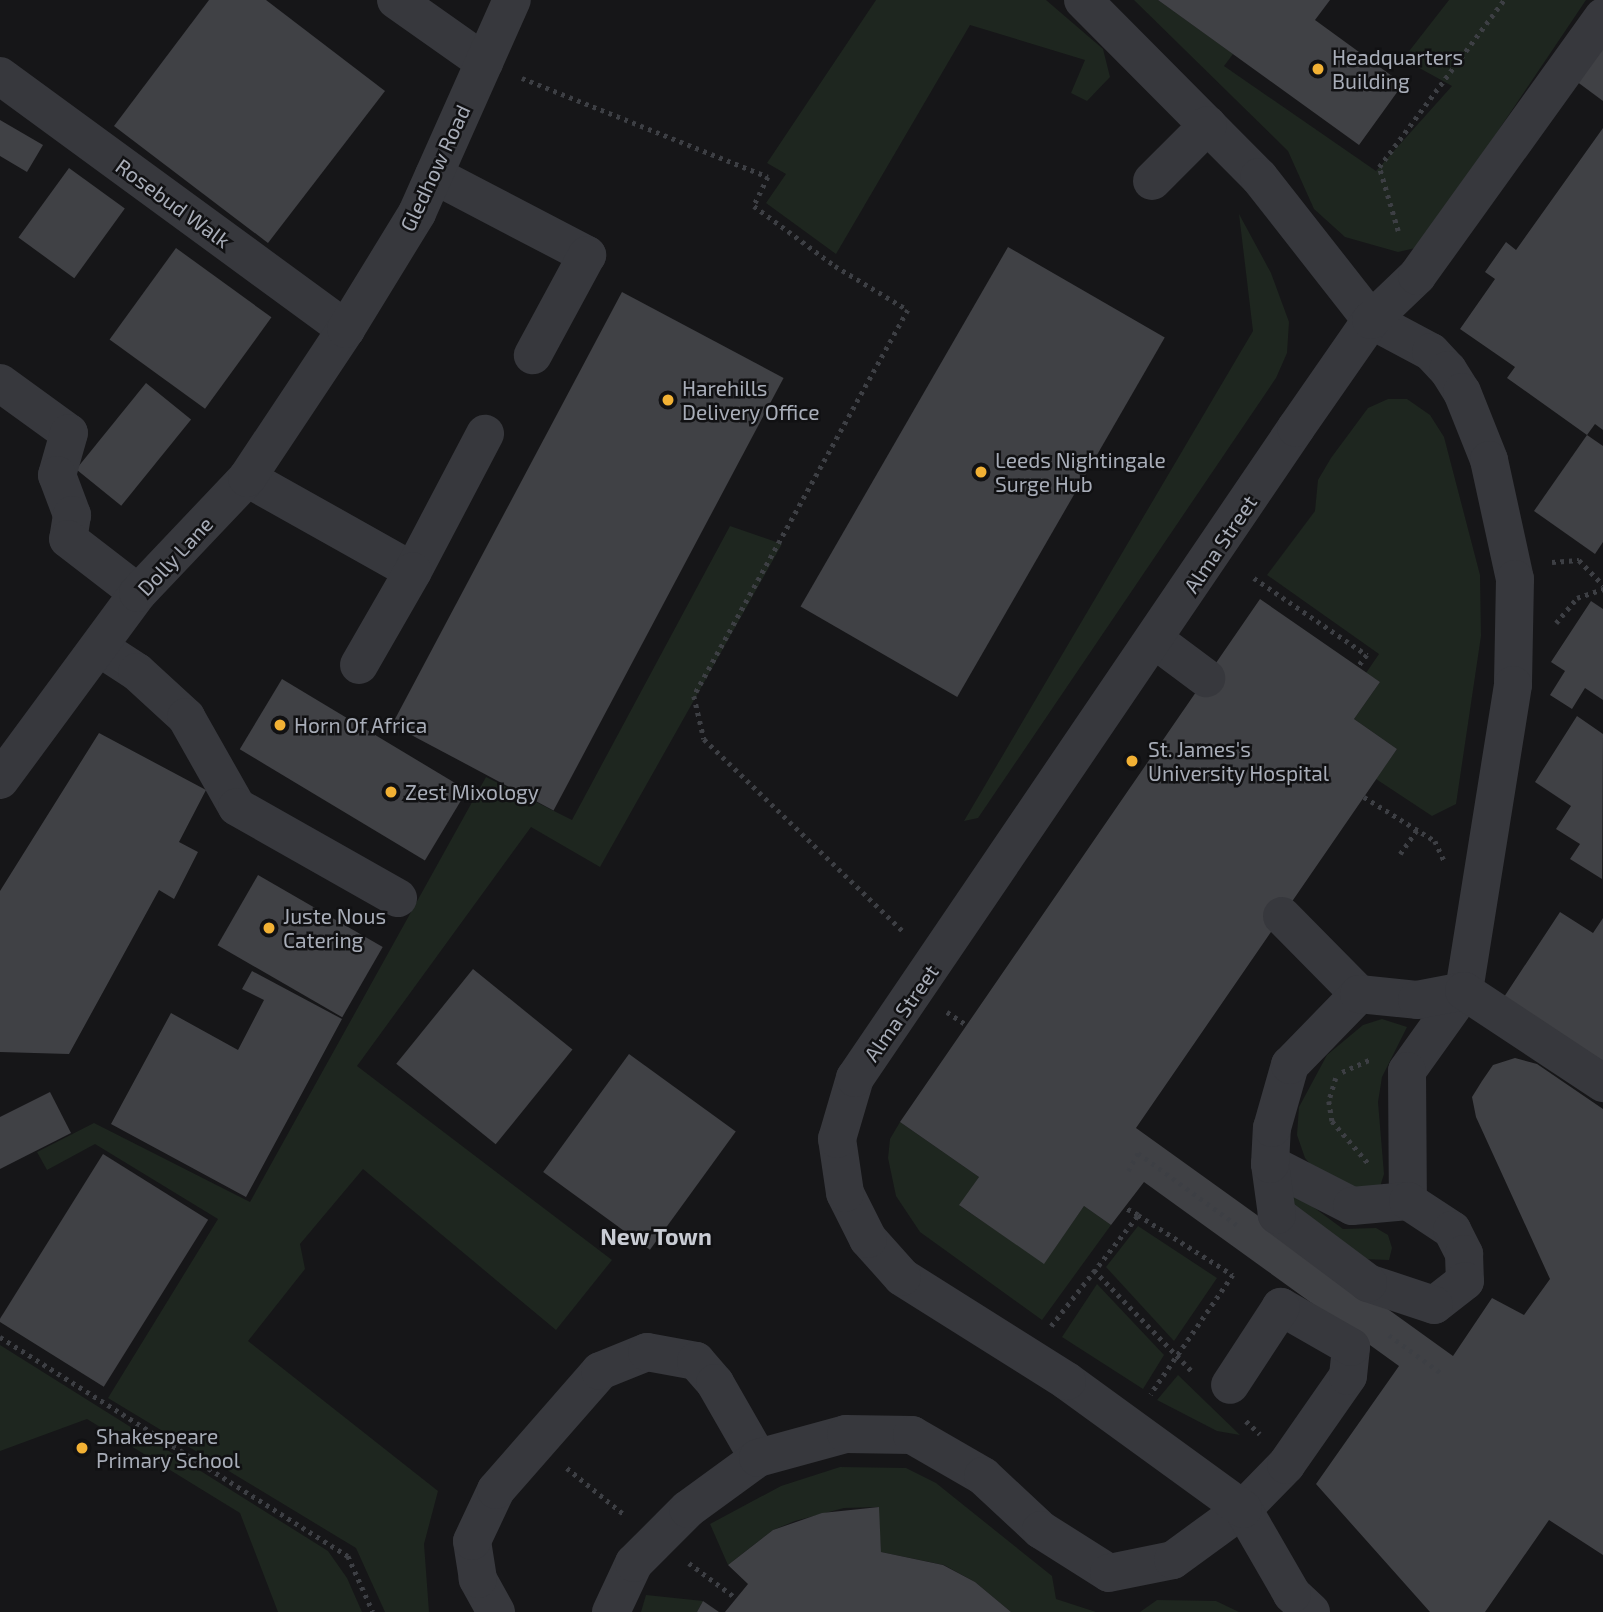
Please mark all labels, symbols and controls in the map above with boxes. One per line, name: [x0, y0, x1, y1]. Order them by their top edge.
place label: Headquarters Building: [1332, 44, 1463, 94]
marker: Headquarters Building: [1310, 61, 1326, 77]
street label: Gledhow Road: [395, 101, 475, 235]
street label: Rosebud Walk: [111, 153, 235, 253]
place label: Harehills Delivery Office: [682, 375, 820, 425]
marker: Harehills Delivery Office: [660, 392, 676, 408]
place label: Leeds Nightingale Surge Hub: [995, 447, 1166, 497]
marker: Leeds Nightingale Surge Hub: [973, 464, 989, 480]
street label: Alma Street: [1178, 490, 1262, 598]
street label: Dolly Lane: [132, 511, 218, 601]
place label: Horn Of Africa: [294, 712, 428, 738]
marker: Horn Of Africa: [272, 717, 288, 733]
place label: St. James's University Hospital: [1148, 736, 1330, 786]
marker: St. James's University Hospital: [1122, 751, 1142, 771]
place label: Zest Mixology: [405, 779, 539, 805]
marker: Zest Mixology: [383, 784, 399, 800]
place label: Juste Nous Catering: [283, 903, 386, 953]
marker: Juste Nous Catering: [261, 920, 277, 936]
street label: Alma Street: [858, 960, 944, 1066]
district label: New Town: [600, 1222, 712, 1250]
place label: Shakespeare Primary School: [96, 1423, 241, 1473]
marker: Shakespeare Primary School: [74, 1440, 90, 1456]

